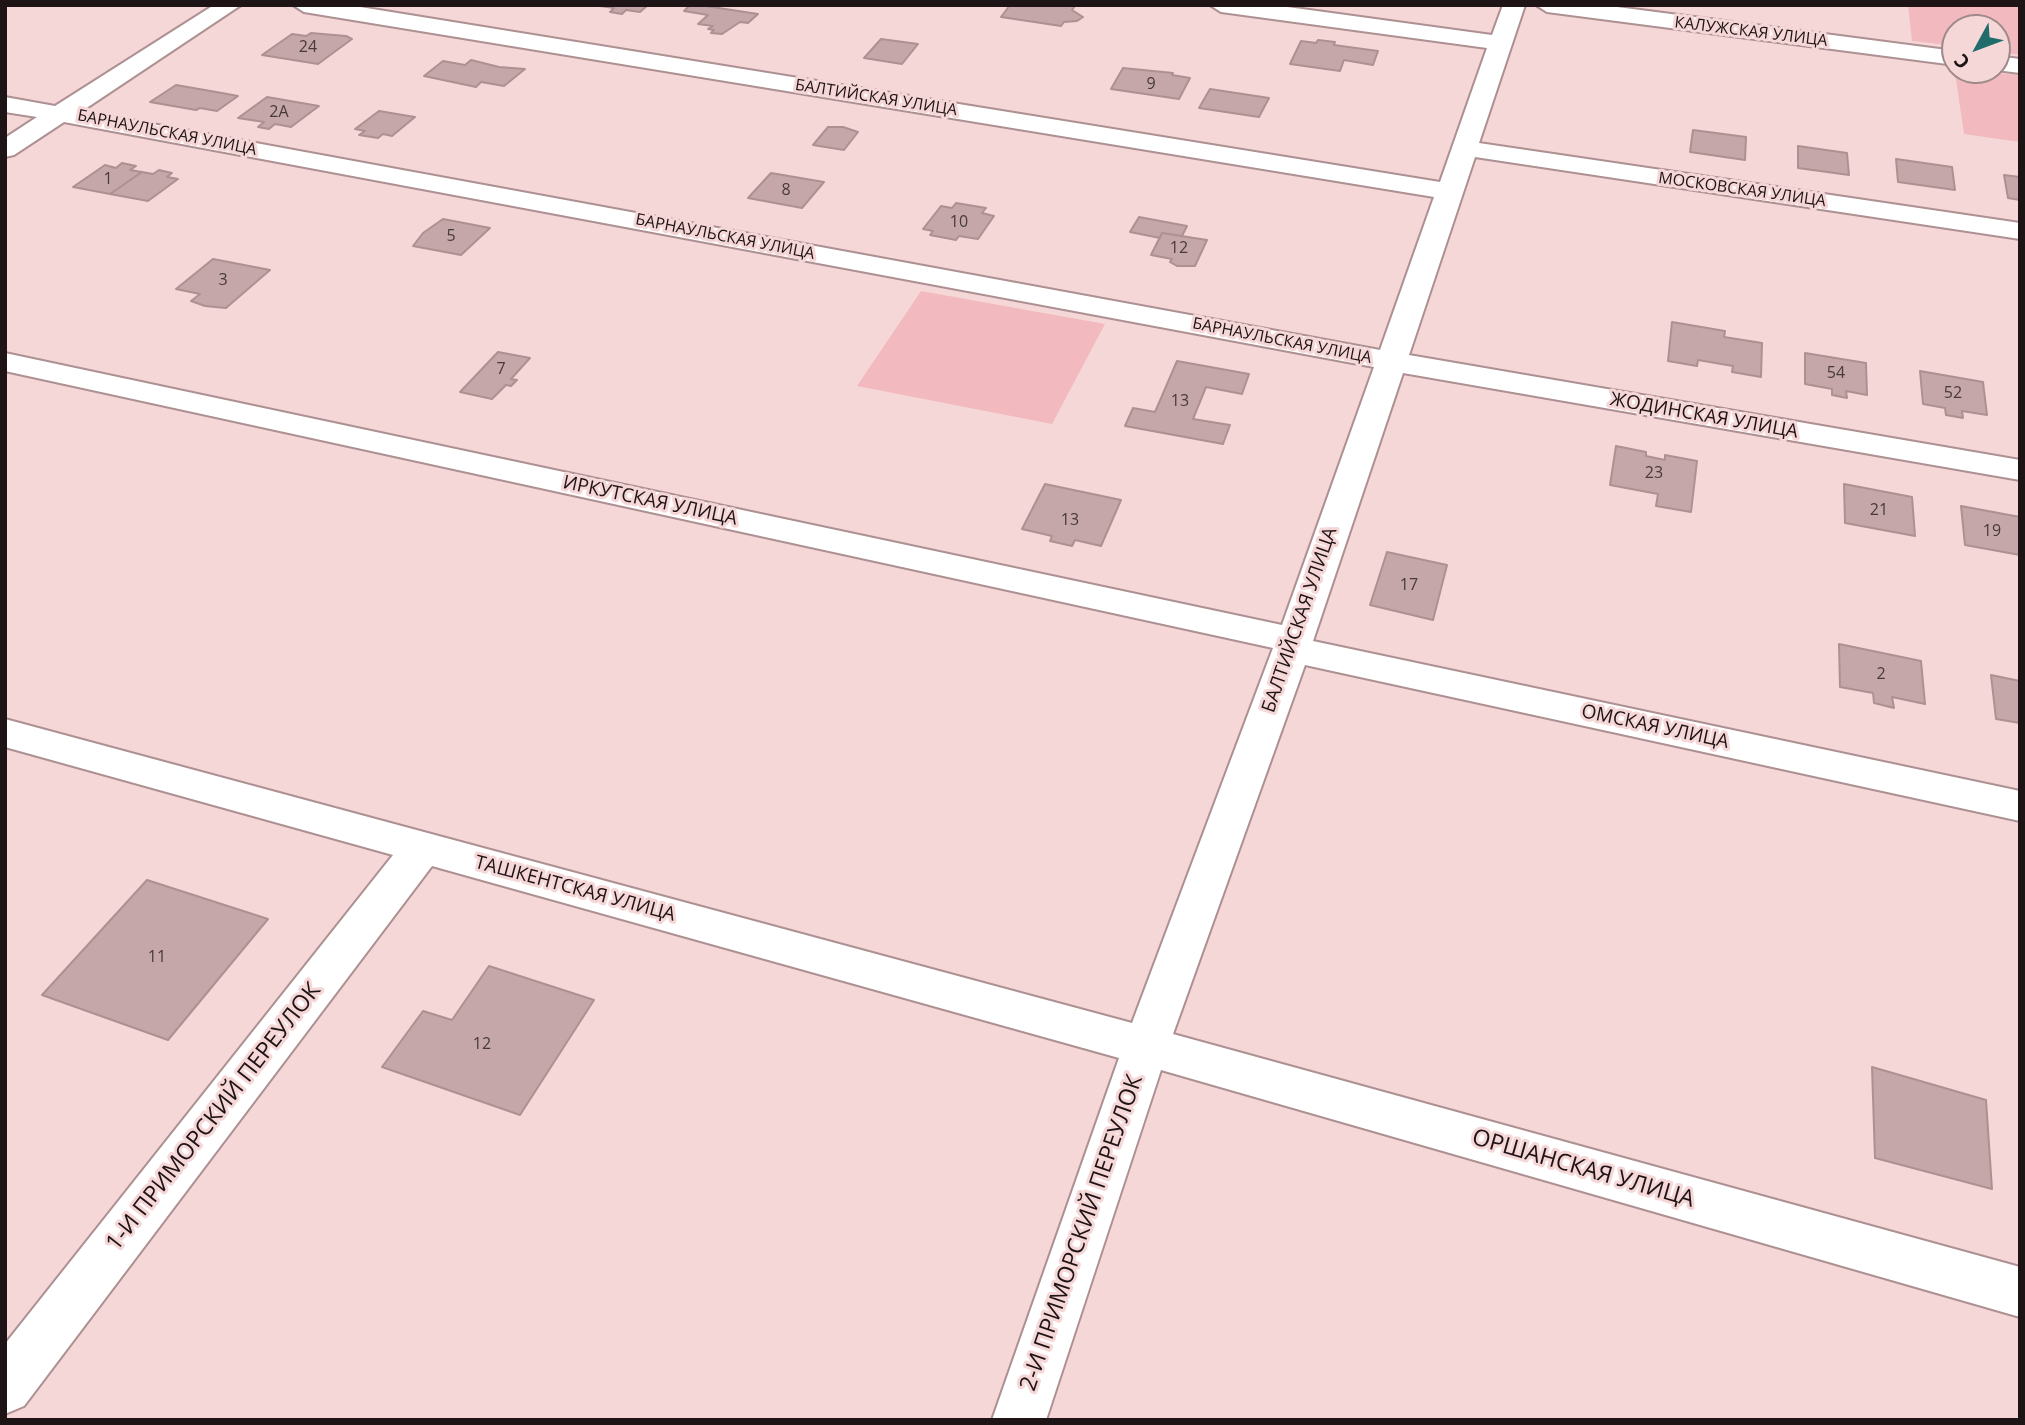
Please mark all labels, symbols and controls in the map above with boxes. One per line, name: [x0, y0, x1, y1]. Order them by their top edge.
street label: КАЛУЖСКАЯ УЛИЦА: [1673, 13, 1829, 51]
north arrow: [1941, 14, 2011, 84]
house number: 24: [299, 37, 317, 57]
text: С: [1948, 48, 1975, 75]
house number: 9: [1146, 74, 1156, 94]
street label: БАЛТИЙСКАЯ УЛИЦА: [794, 76, 958, 120]
house number: 2А: [269, 102, 289, 122]
street label: БАРНАУЛЬСКАЯ УЛИЦА: [76, 106, 258, 160]
house number: 1: [103, 169, 113, 189]
street label: МОСКОВСКАЯ УЛИЦА: [1657, 169, 1827, 211]
house number: 8: [781, 180, 791, 200]
street label: БАРНАУЛЬСКАЯ УЛИЦА: [634, 210, 816, 264]
house number: 10: [950, 212, 968, 232]
house number: 5: [446, 226, 456, 246]
house number: 12: [1170, 238, 1188, 258]
house number: 3: [218, 270, 228, 290]
street label: БАРНАУЛЬСКАЯ УЛИЦА: [1191, 314, 1373, 368]
house number: 7: [496, 359, 506, 379]
house number: 54: [1827, 363, 1845, 383]
house number: 52: [1944, 383, 1962, 403]
street label: ЖОДИНСКАЯ УЛИЦА: [1608, 388, 1800, 444]
house number: 13: [1171, 391, 1189, 411]
house number: 23: [1645, 463, 1663, 483]
street label: ИРКУТСКАЯ УЛИЦА: [561, 471, 739, 531]
house number: 21: [1870, 500, 1888, 520]
house number: 13: [1061, 510, 1079, 530]
house number: 19: [1983, 521, 2001, 541]
street label: БАЛТИЙСКАЯ УЛИЦА: [1258, 524, 1342, 716]
house number: 17: [1400, 575, 1418, 595]
house number: 2: [1876, 664, 1886, 684]
street label: ОМСКАЯ УЛИЦА: [1579, 700, 1731, 754]
street label: ТАШКЕНТСКАЯ УЛИЦА: [472, 851, 678, 927]
house number: 11: [148, 947, 166, 967]
street label: 1-И ПРИМОРСКИЙ ПЕРЕУЛОК: [101, 978, 327, 1256]
house number: 12: [473, 1034, 491, 1054]
street label: 2-И ПРИМОРСКИЙ ПЕРЕУЛОК: [1015, 1071, 1149, 1395]
street label: ОРШАНСКАЯ УЛИЦА: [1469, 1124, 1697, 1214]

